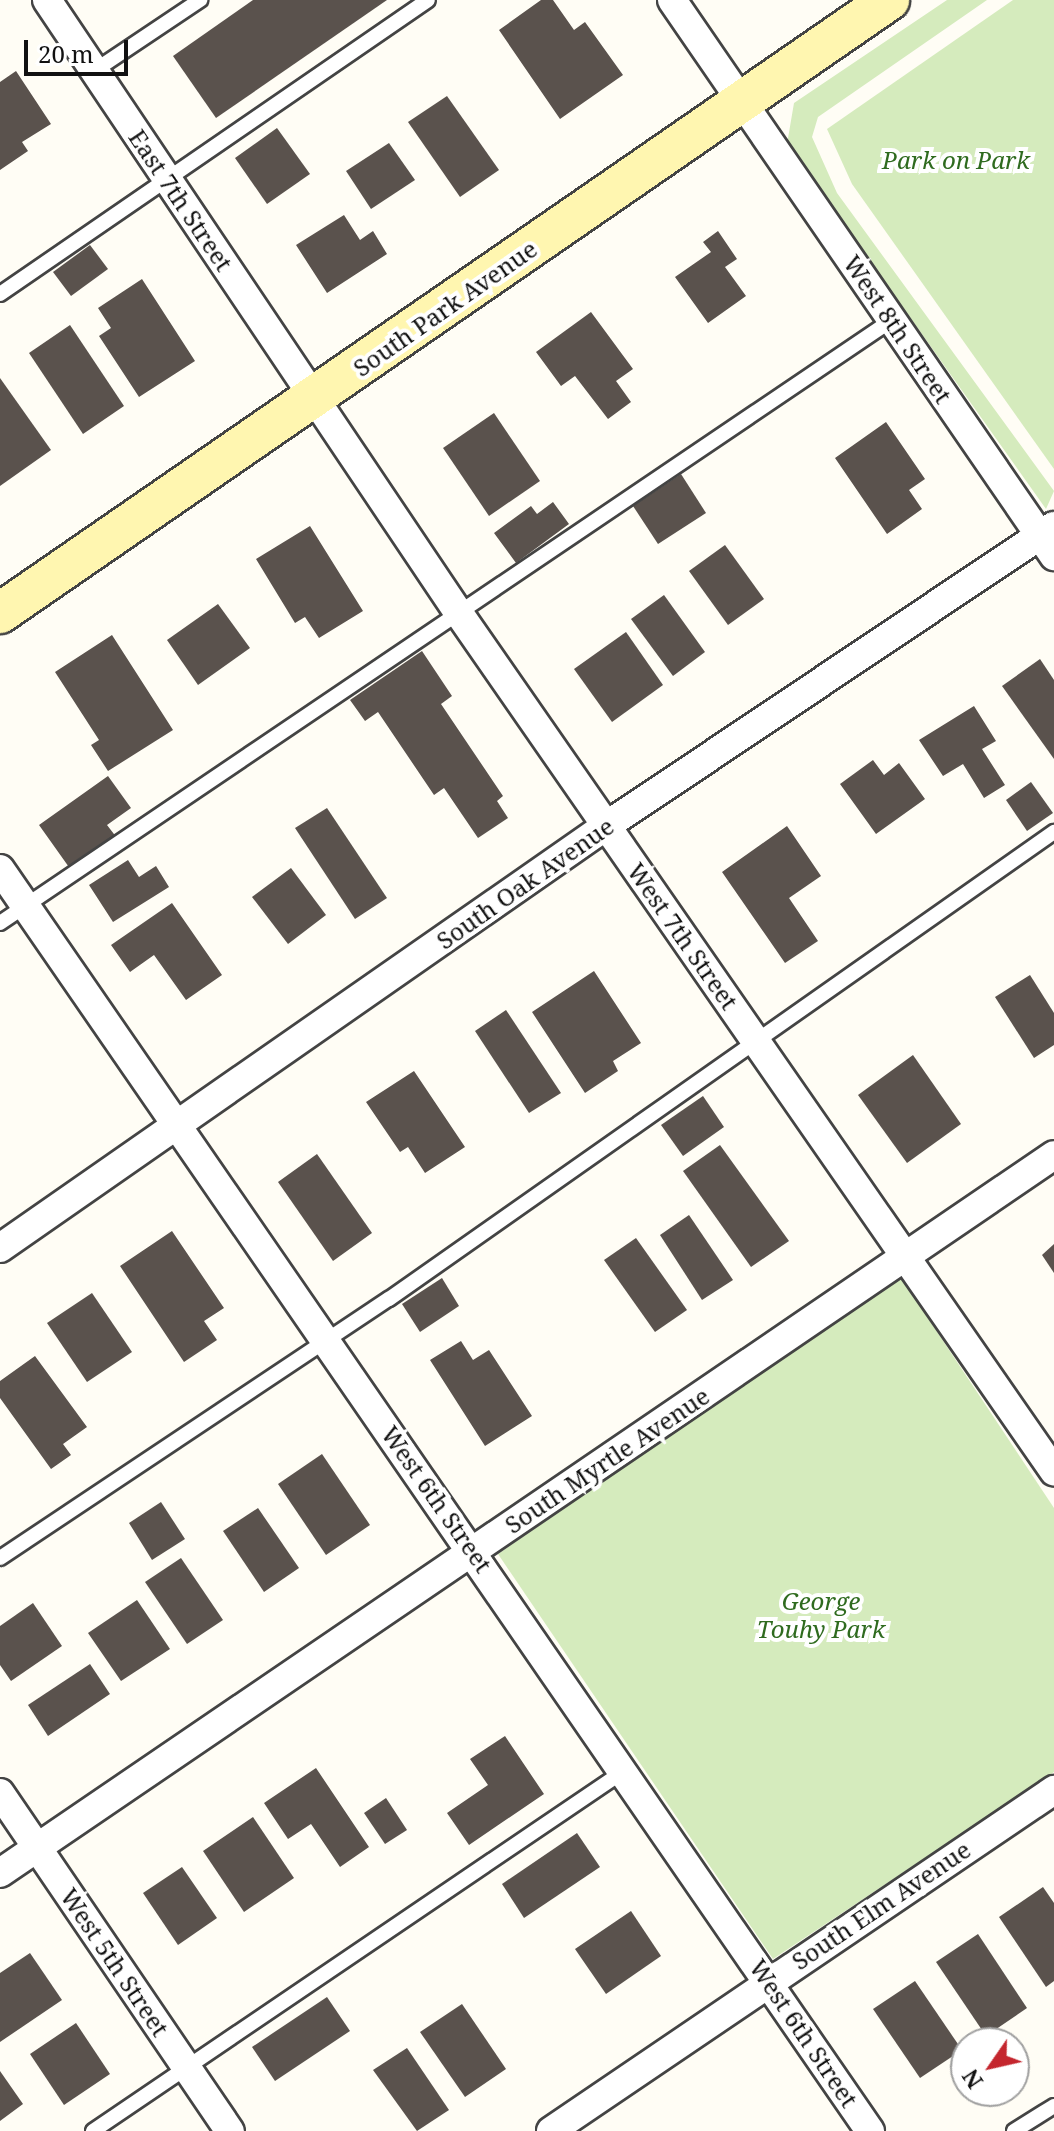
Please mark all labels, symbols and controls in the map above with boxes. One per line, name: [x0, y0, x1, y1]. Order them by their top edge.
scale bar: [28, 24, 132, 74]
text: 20 m: [38, 37, 94, 70]
street label: East 7th Street: [123, 124, 239, 276]
park label: Park on Park: [882, 146, 1030, 174]
street label: South Park Avenue: [348, 234, 542, 382]
street label: West 8th Street: [838, 250, 958, 408]
street label: South Oak Avenue: [431, 811, 619, 955]
street label: West 7th Street: [622, 857, 744, 1015]
street label: South Myrtle Avenue: [499, 1381, 715, 1539]
street label: West 6th Street: [376, 1420, 498, 1578]
park label: George Touhy Park: [757, 1587, 885, 1643]
street label: South Elm Avenue: [786, 1835, 976, 1975]
street label: West 5th Street: [55, 1883, 175, 2041]
street label: West 6th Street: [744, 1954, 864, 2112]
north arrow: [950, 2027, 1030, 2107]
text: N: [954, 2064, 989, 2095]

